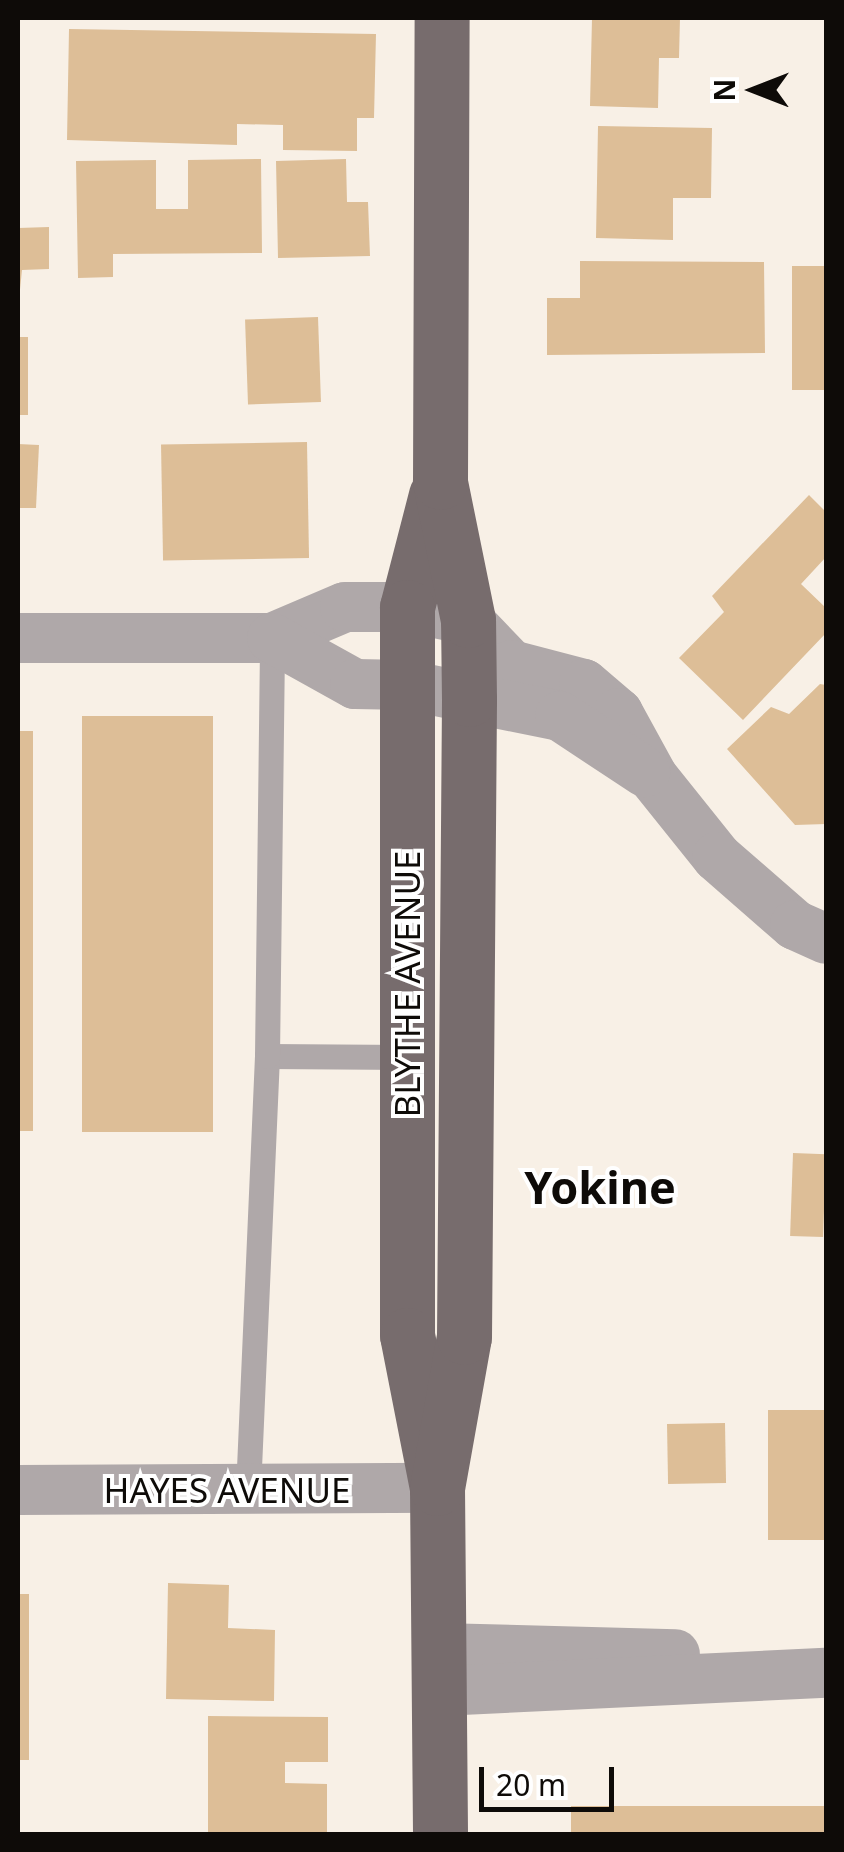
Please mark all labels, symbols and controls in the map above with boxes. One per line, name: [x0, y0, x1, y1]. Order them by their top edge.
north arrow: [704, 40, 804, 140]
text: N: [705, 79, 743, 101]
street label: BLYTHE AVENUE: [386, 851, 428, 1117]
district label: Yokine: [524, 1160, 676, 1214]
street label: HAYES AVENUE: [104, 1469, 350, 1511]
scale bar: [484, 1747, 619, 1809]
text: 20 m: [496, 1764, 566, 1805]

